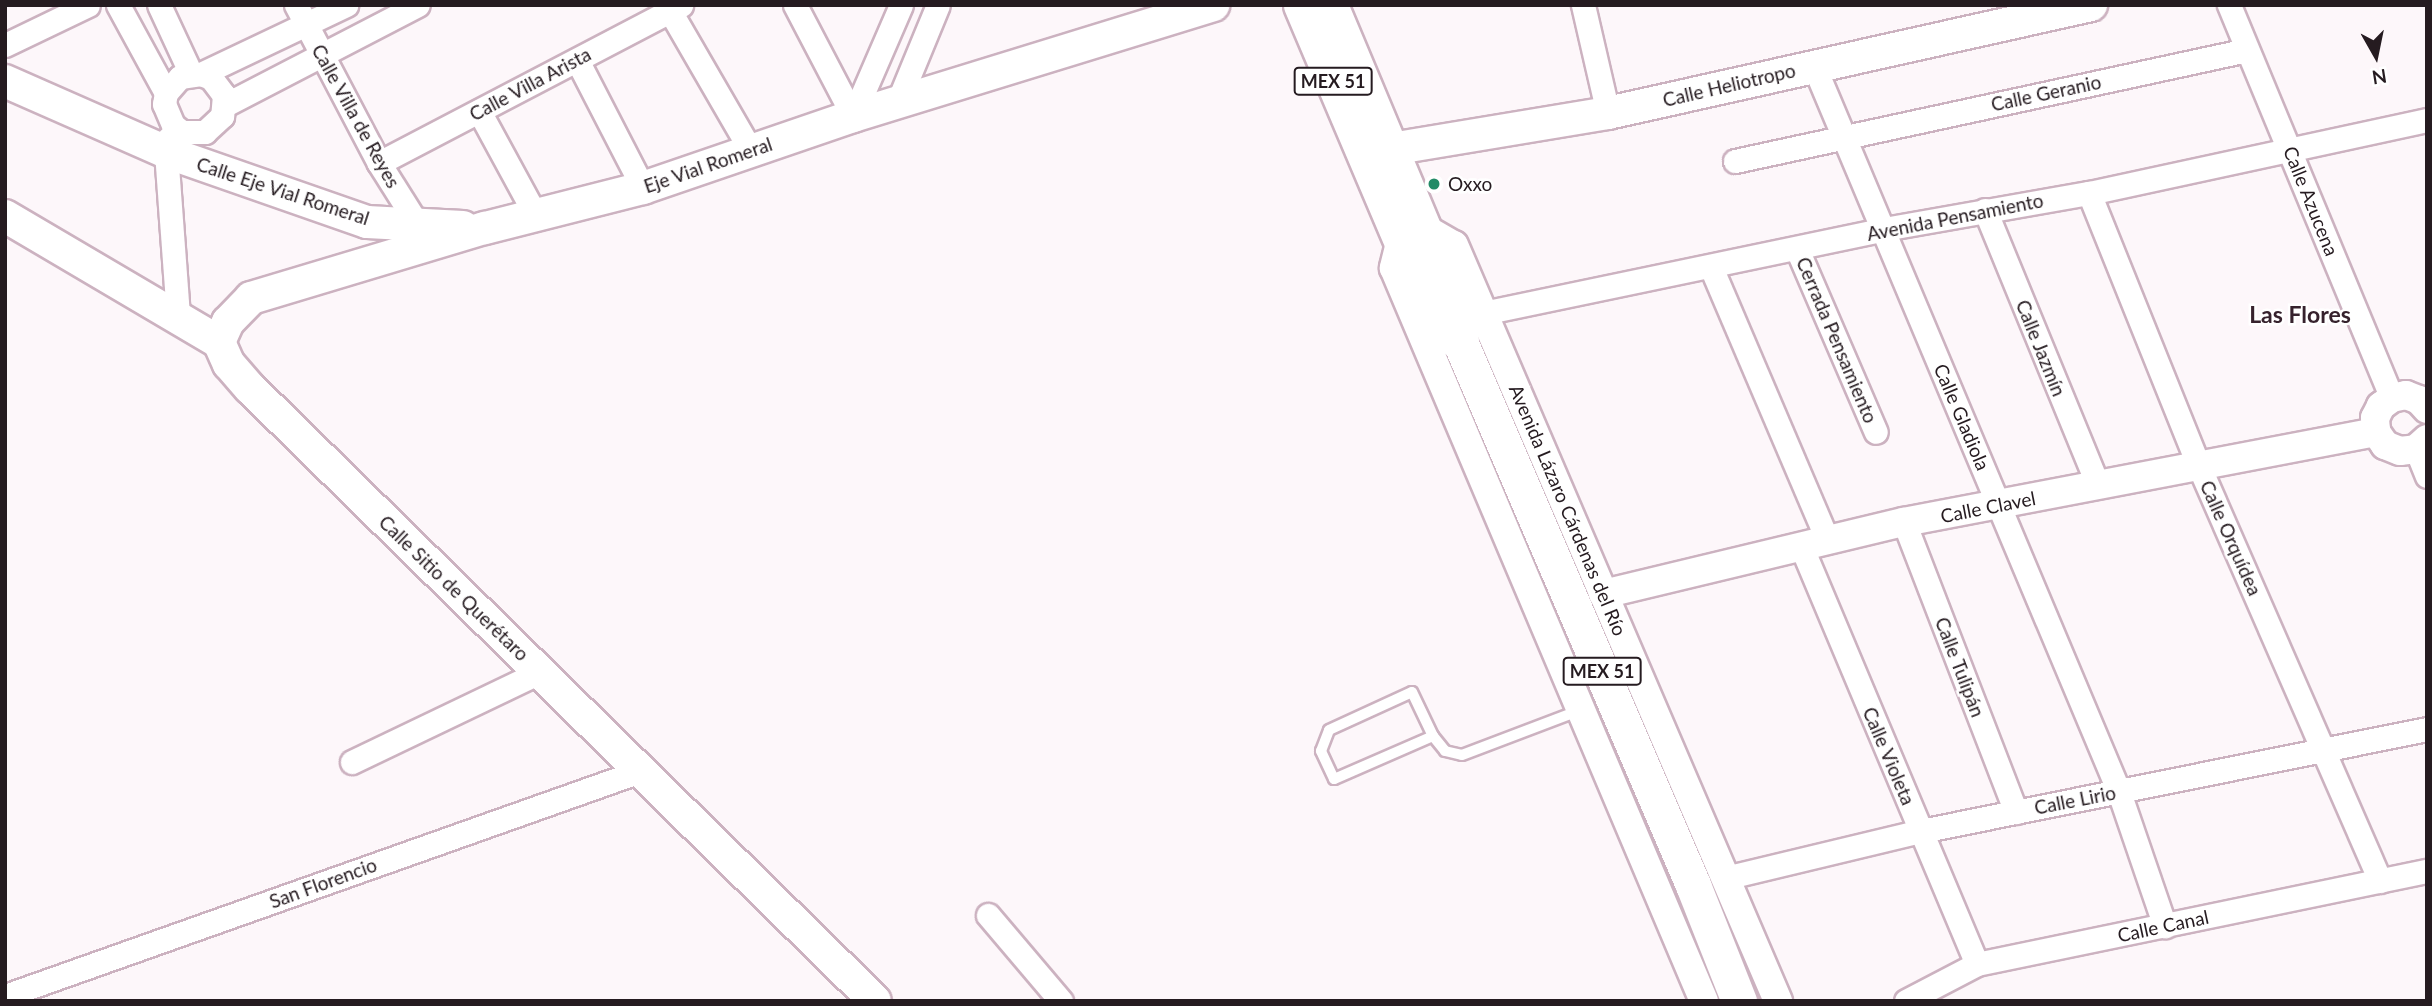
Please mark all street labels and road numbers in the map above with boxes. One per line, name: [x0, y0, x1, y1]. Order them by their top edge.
street label: Calle Villa de Reyes: [307, 40, 405, 192]
street label: Calle Villa Arista: [465, 42, 595, 126]
street label: Calle Heliotropo: [1660, 59, 1798, 111]
road number: MEX 51: [1293, 66, 1373, 96]
street label: Calle Geranio: [1989, 70, 2103, 116]
street label: Eje Vial Romeral: [640, 132, 776, 198]
street label: Calle Azucena: [2279, 142, 2343, 260]
street label: Calle Eje Vial Romeral: [193, 152, 373, 230]
street label: Avenida Pensamiento: [1865, 189, 2045, 245]
street label: Cerrada Pensamiento: [1792, 254, 1882, 426]
street label: Calle Jazmín: [2011, 296, 2071, 400]
street label: Calle Gladiola: [1929, 360, 1995, 474]
street label: Avenida Lázaro Cárdenas del Río: [1505, 381, 1631, 639]
street label: Calle Orquídea: [2195, 477, 2267, 599]
street label: Calle Clavel: [1938, 487, 2038, 527]
street label: Calle Sitio de Querétaro: [374, 511, 534, 665]
street label: Calle Tulipán: [1930, 614, 1990, 720]
road number: MEX 51: [1562, 656, 1642, 686]
street label: Calle Violeta: [1858, 703, 1920, 809]
street label: Calle Lirio: [2032, 781, 2118, 819]
street label: San Florencio: [266, 853, 380, 913]
street label: Calle Canal: [2115, 905, 2211, 947]

